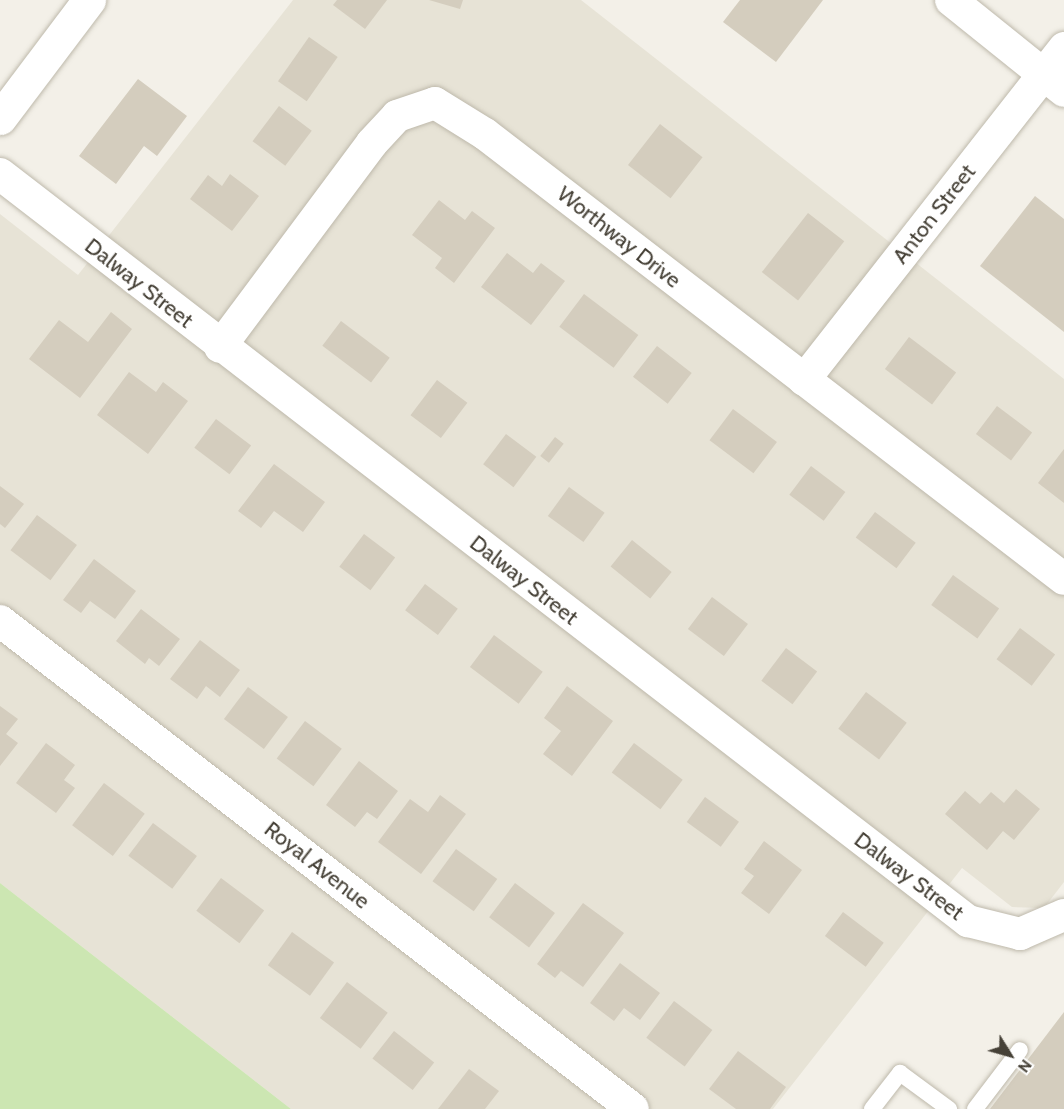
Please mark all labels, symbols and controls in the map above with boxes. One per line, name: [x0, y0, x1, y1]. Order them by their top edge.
street label: Anton Street: [887, 159, 981, 269]
street label: Worthway Drive: [552, 181, 686, 293]
street label: Dalway Street: [80, 233, 198, 333]
street label: Dalway Street: [465, 530, 583, 630]
street label: Royal Avenue: [259, 816, 375, 914]
street label: Dalway Street: [849, 826, 969, 926]
north arrow: [980, 1025, 1040, 1085]
text: N: [1014, 1056, 1036, 1076]

